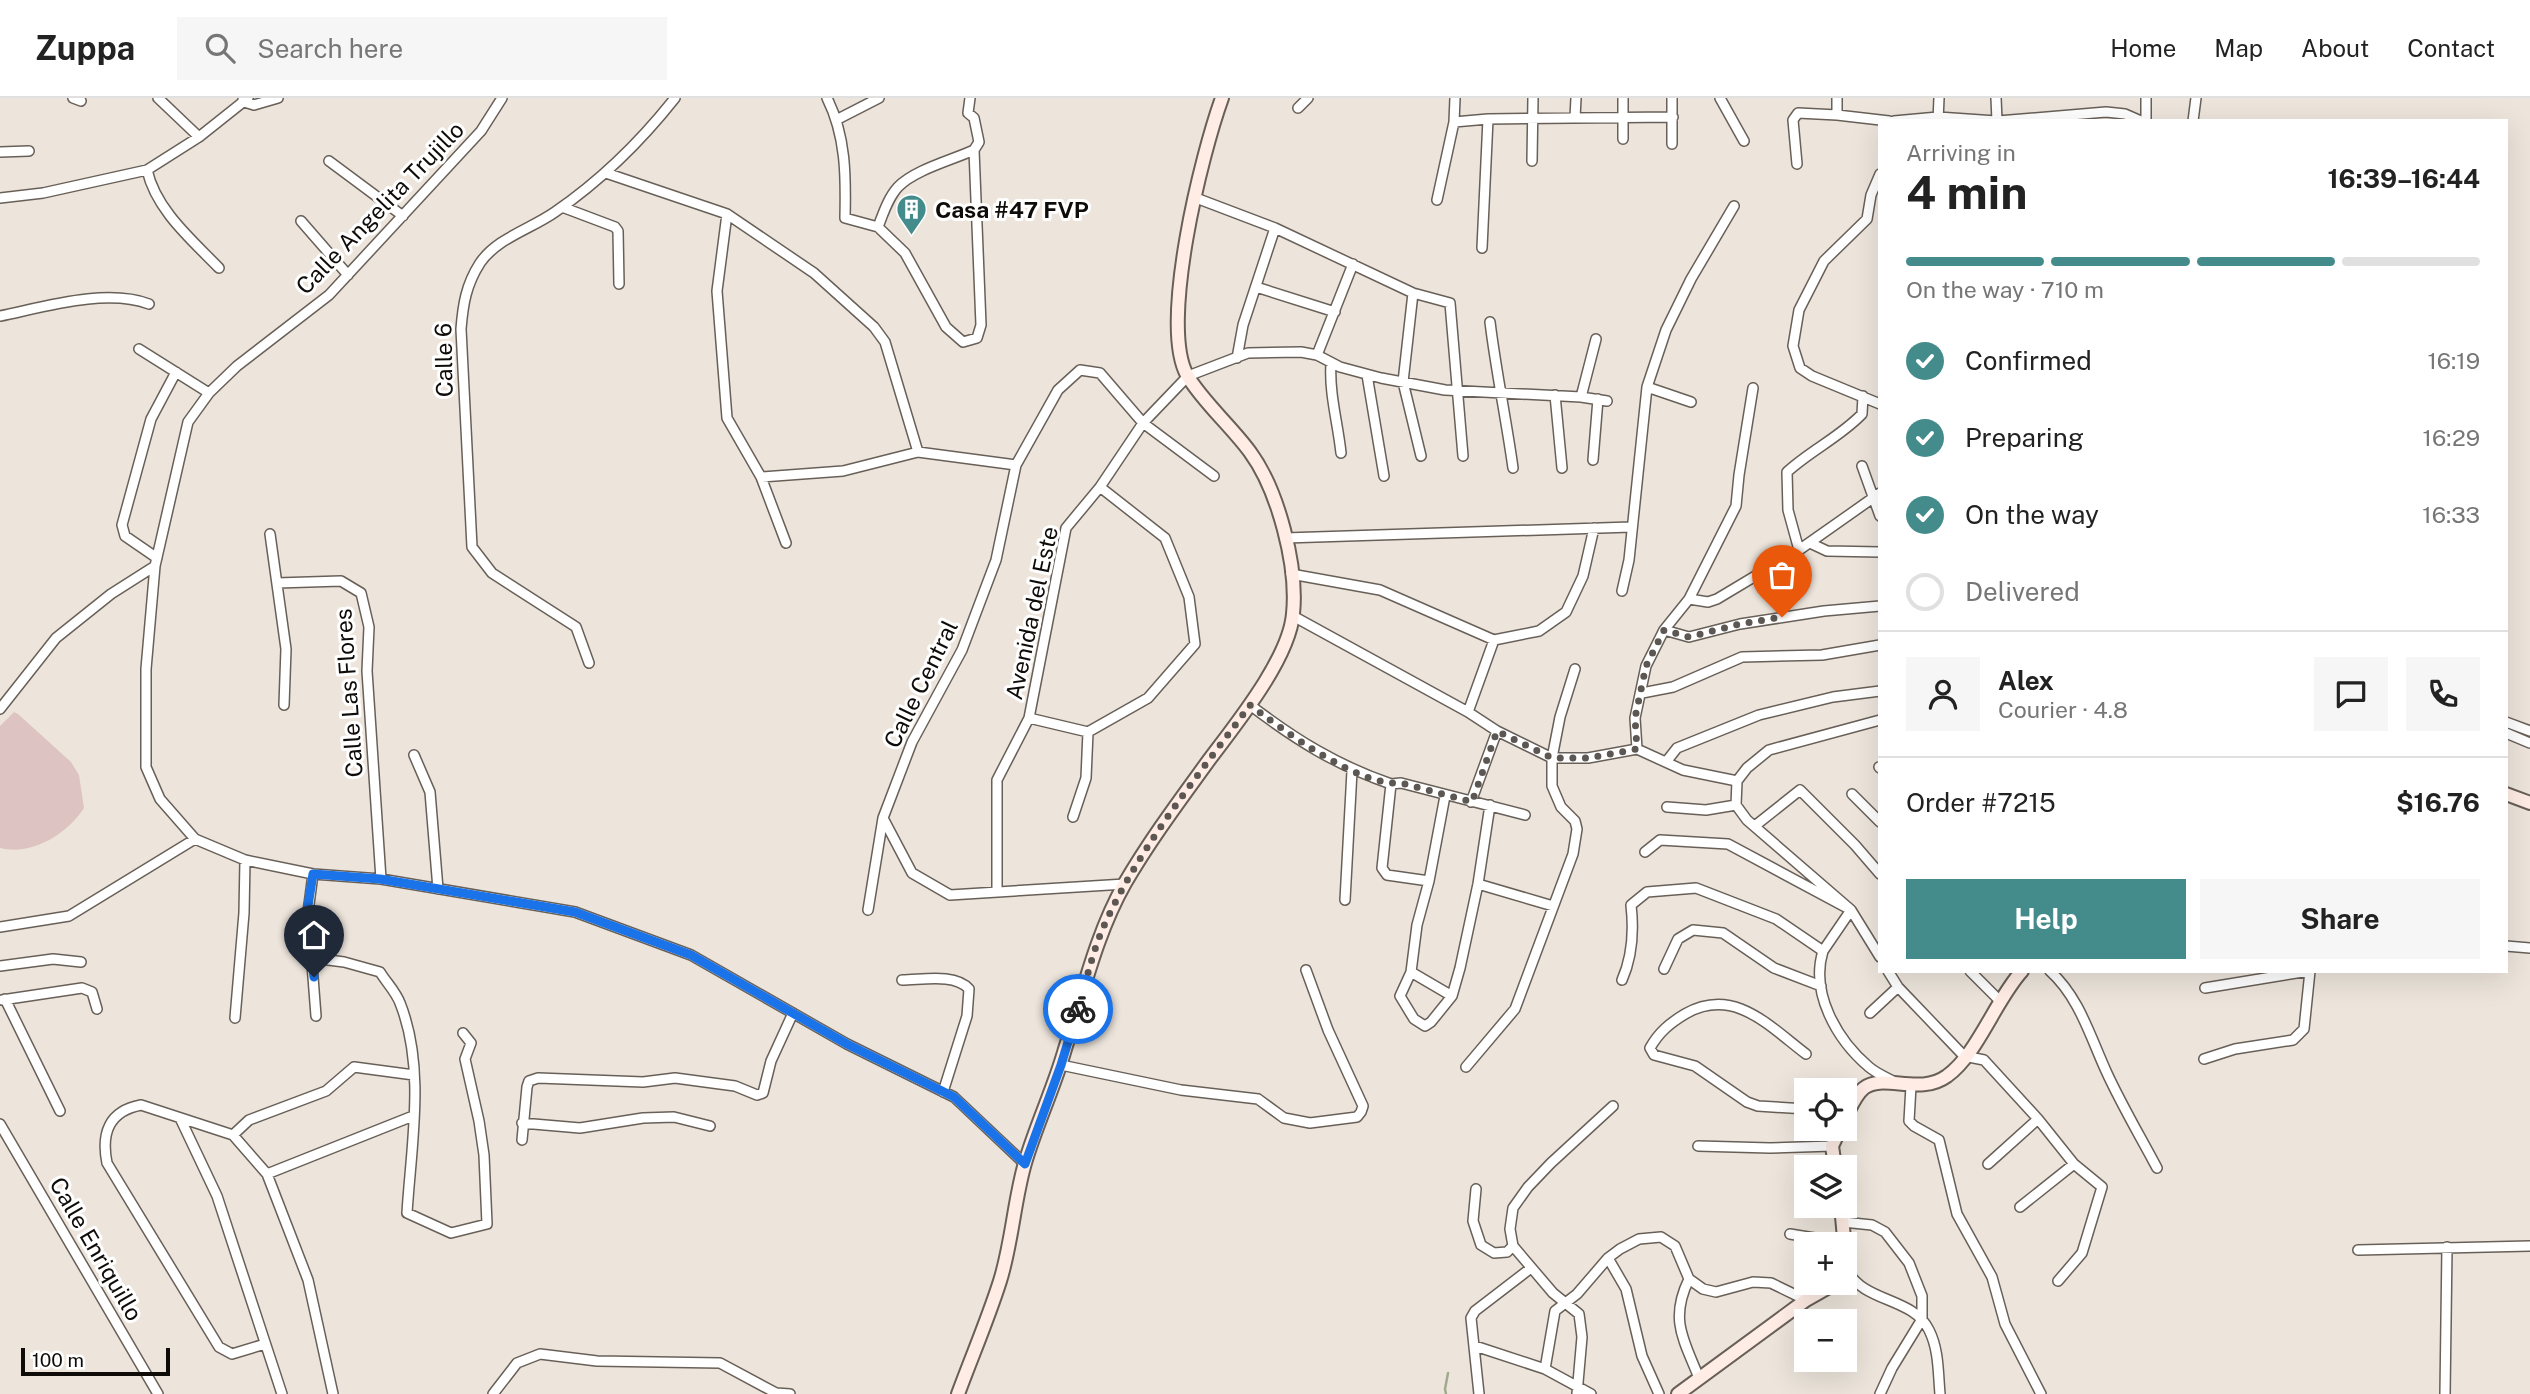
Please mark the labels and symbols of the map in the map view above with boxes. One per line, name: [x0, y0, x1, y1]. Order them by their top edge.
street label: Calle Angelita Trujillo: [290, 116, 469, 300]
building icon: Casa #47 FVP: [895, 193, 929, 237]
place label: Casa #47 FVP: [935, 196, 1089, 223]
street label: Calle 6: [429, 323, 458, 397]
street label: Avenida del Este: [1000, 524, 1063, 702]
pin: [1752, 545, 1812, 617]
street label: Calle Las Flores: [329, 608, 368, 778]
street label: Calle Central: [878, 616, 963, 752]
pin: [284, 905, 344, 977]
courier: [1043, 974, 1113, 1044]
street label: Calle Enriquillo: [45, 1172, 148, 1325]
scale bar: [21, 1345, 170, 1377]

